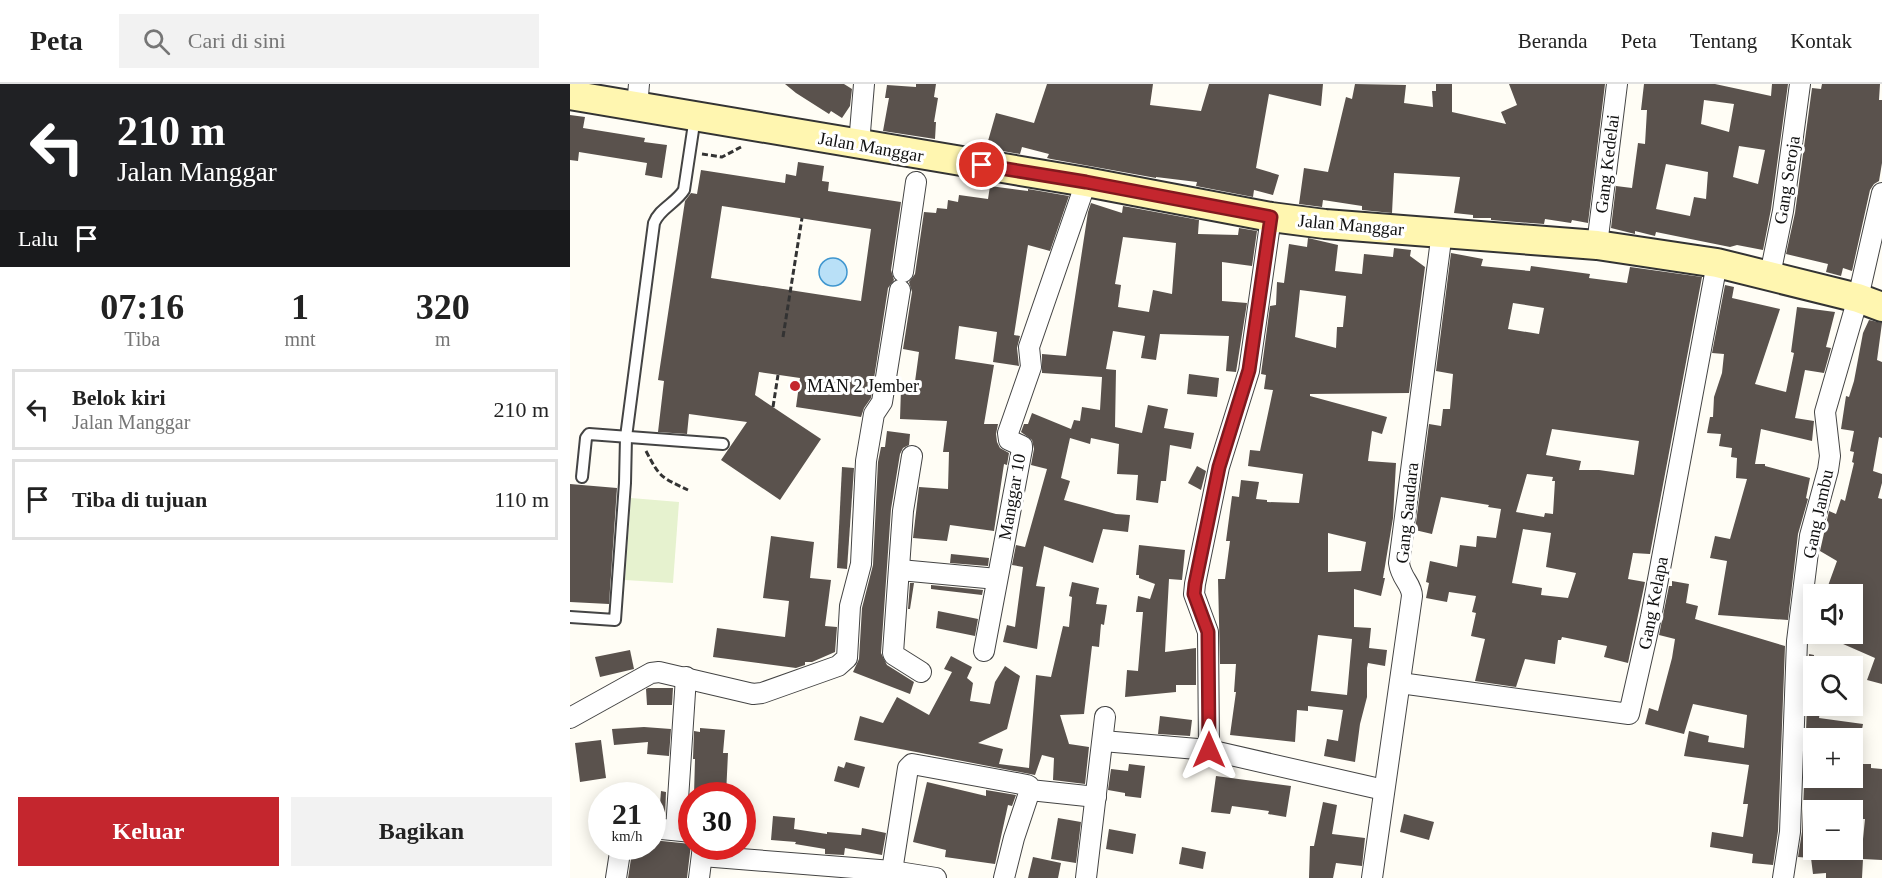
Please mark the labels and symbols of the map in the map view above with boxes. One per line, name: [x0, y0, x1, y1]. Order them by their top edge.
street label: Gang Kedelai: [1591, 113, 1623, 215]
street label: Jalan Manggar: [817, 128, 925, 166]
street label: Gang Seroja: [1770, 134, 1804, 226]
pin: [956, 139, 1007, 190]
street label: Jalan Manggar: [1297, 210, 1405, 240]
place label: MAN 2 Jember: [807, 376, 919, 396]
marker: MAN 2 Jember: [788, 379, 802, 393]
street label: Manggar 10: [995, 452, 1029, 542]
street label: Gang Saudara: [1392, 461, 1422, 565]
street label: Gang Jambu: [1799, 468, 1837, 560]
street label: Gang Kelapa: [1634, 555, 1672, 651]
position arrow: [1177, 718, 1241, 782]
speed limit sign: 30: [678, 782, 756, 860]

